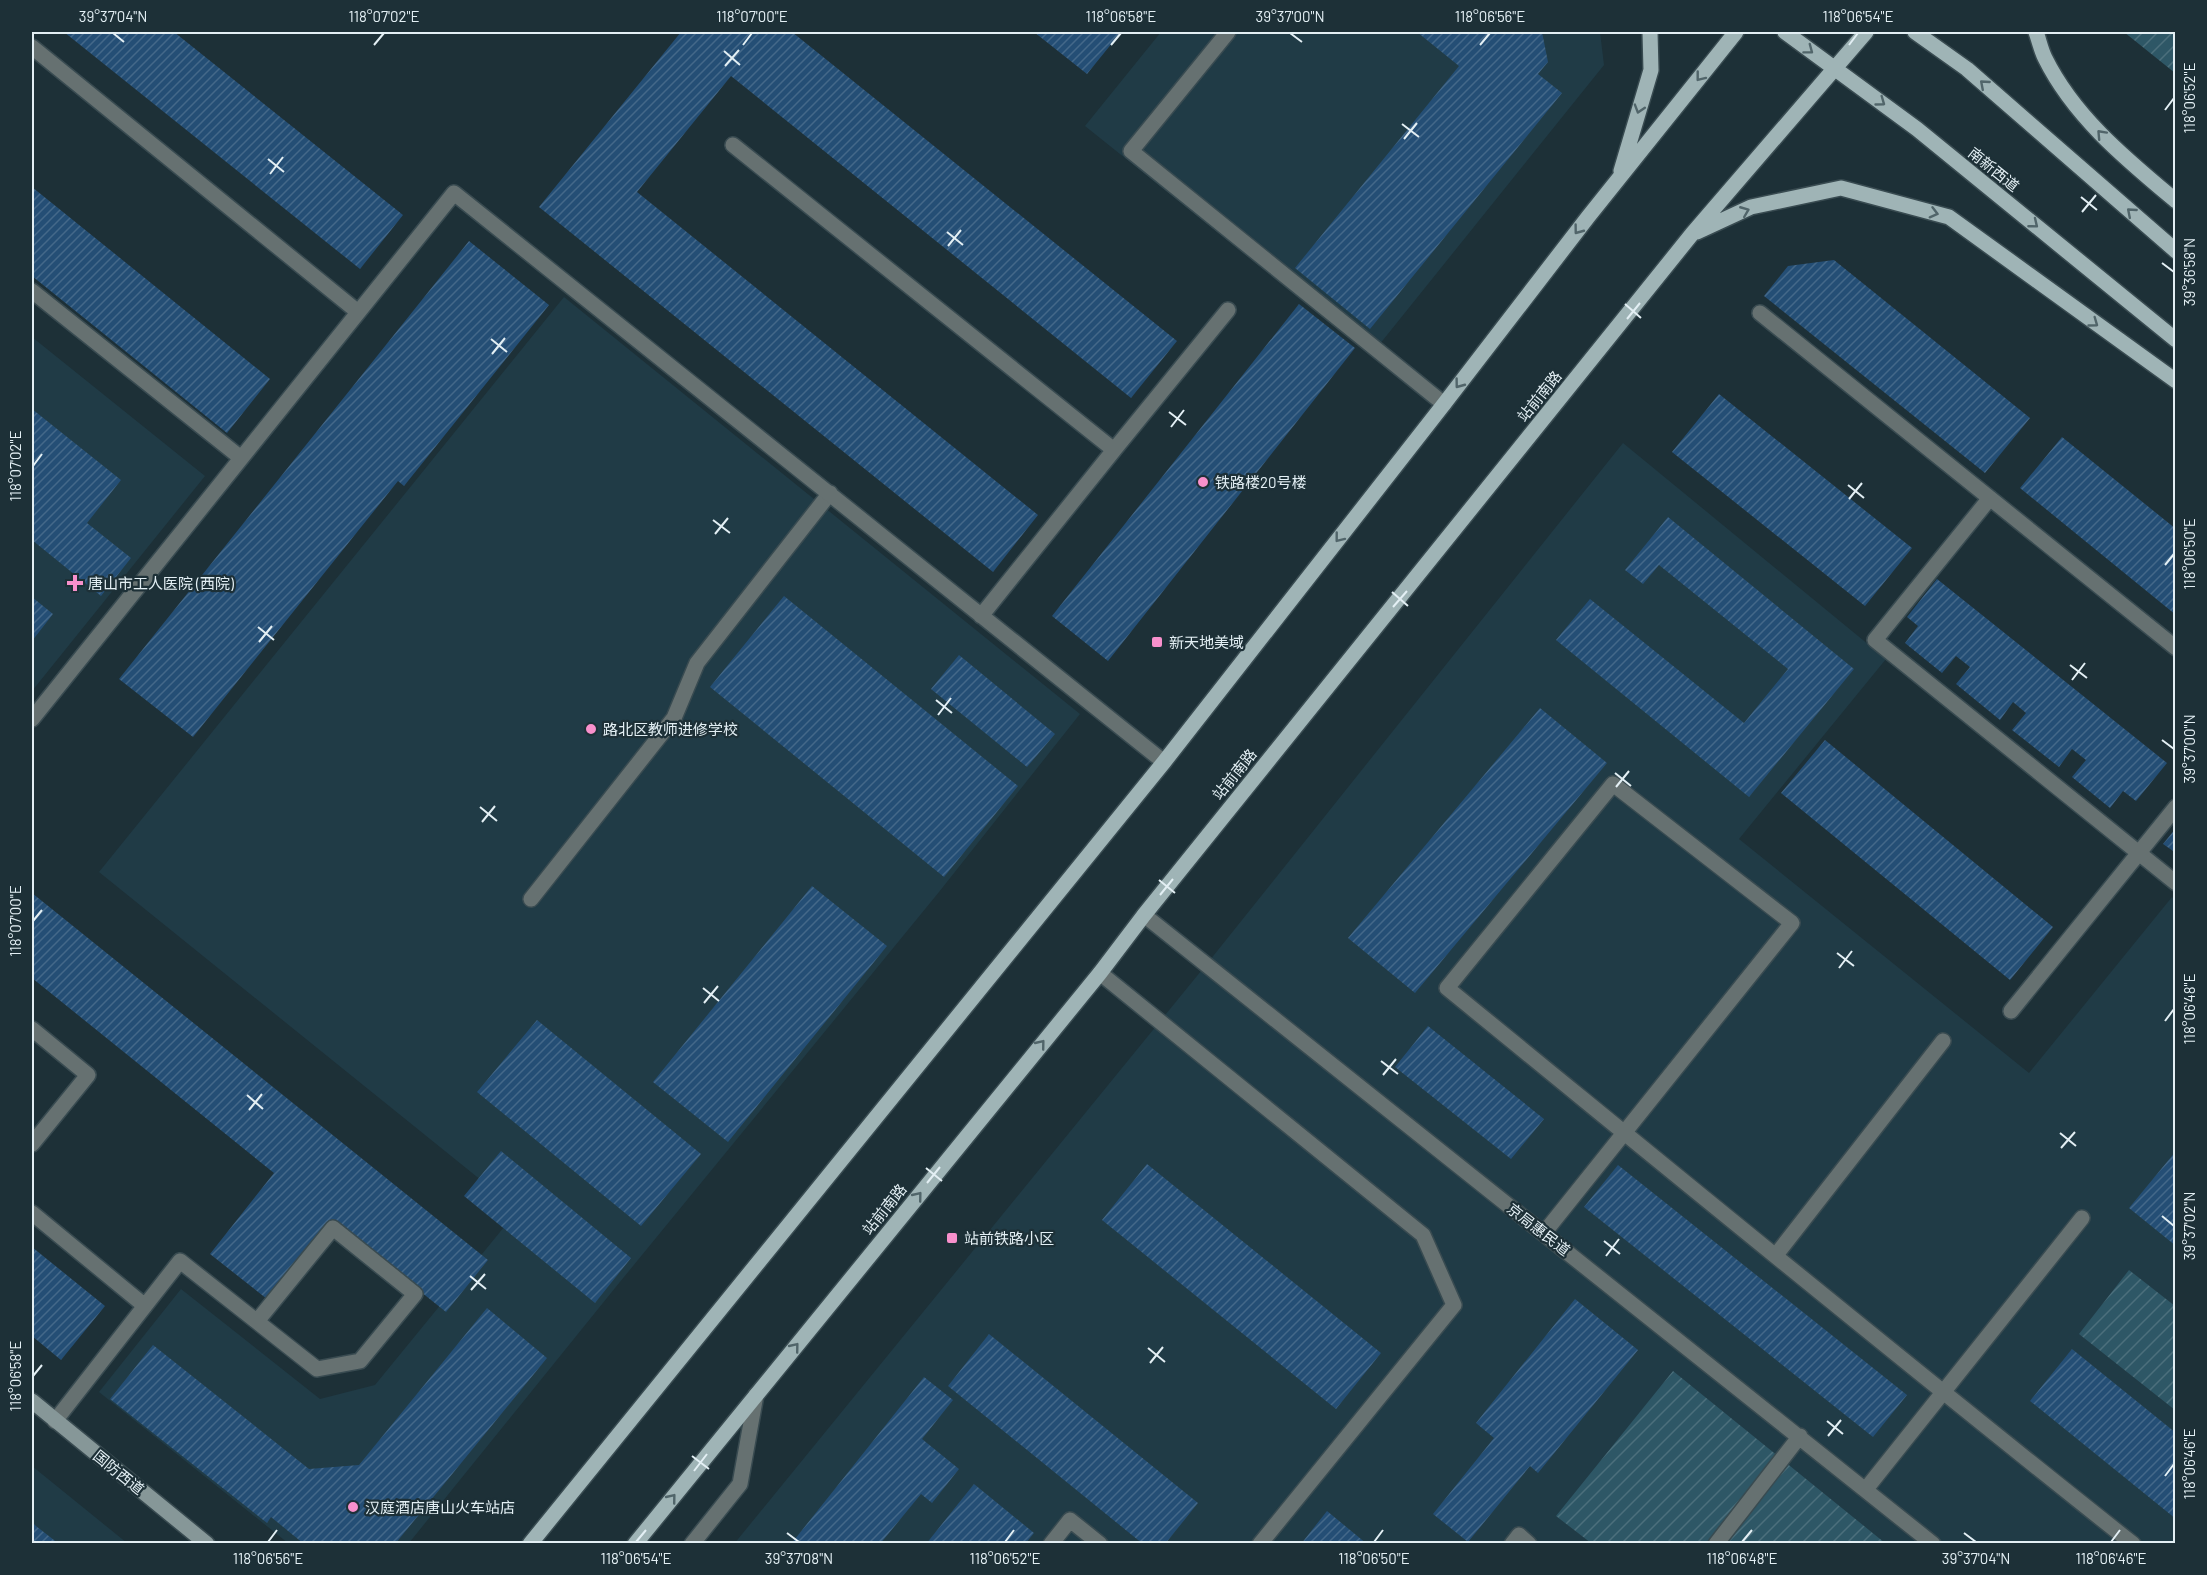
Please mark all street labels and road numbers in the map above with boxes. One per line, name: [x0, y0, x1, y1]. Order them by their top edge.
street label: 南新西道: [1965, 143, 2023, 195]
street label: 站前南路: [1513, 367, 1565, 425]
street label: 站前南路: [1208, 745, 1260, 803]
street label: 站前南路: [858, 1180, 910, 1238]
street label: 京局惠民道: [1504, 1199, 1574, 1259]
street label: 国防西道: [90, 1446, 148, 1498]

